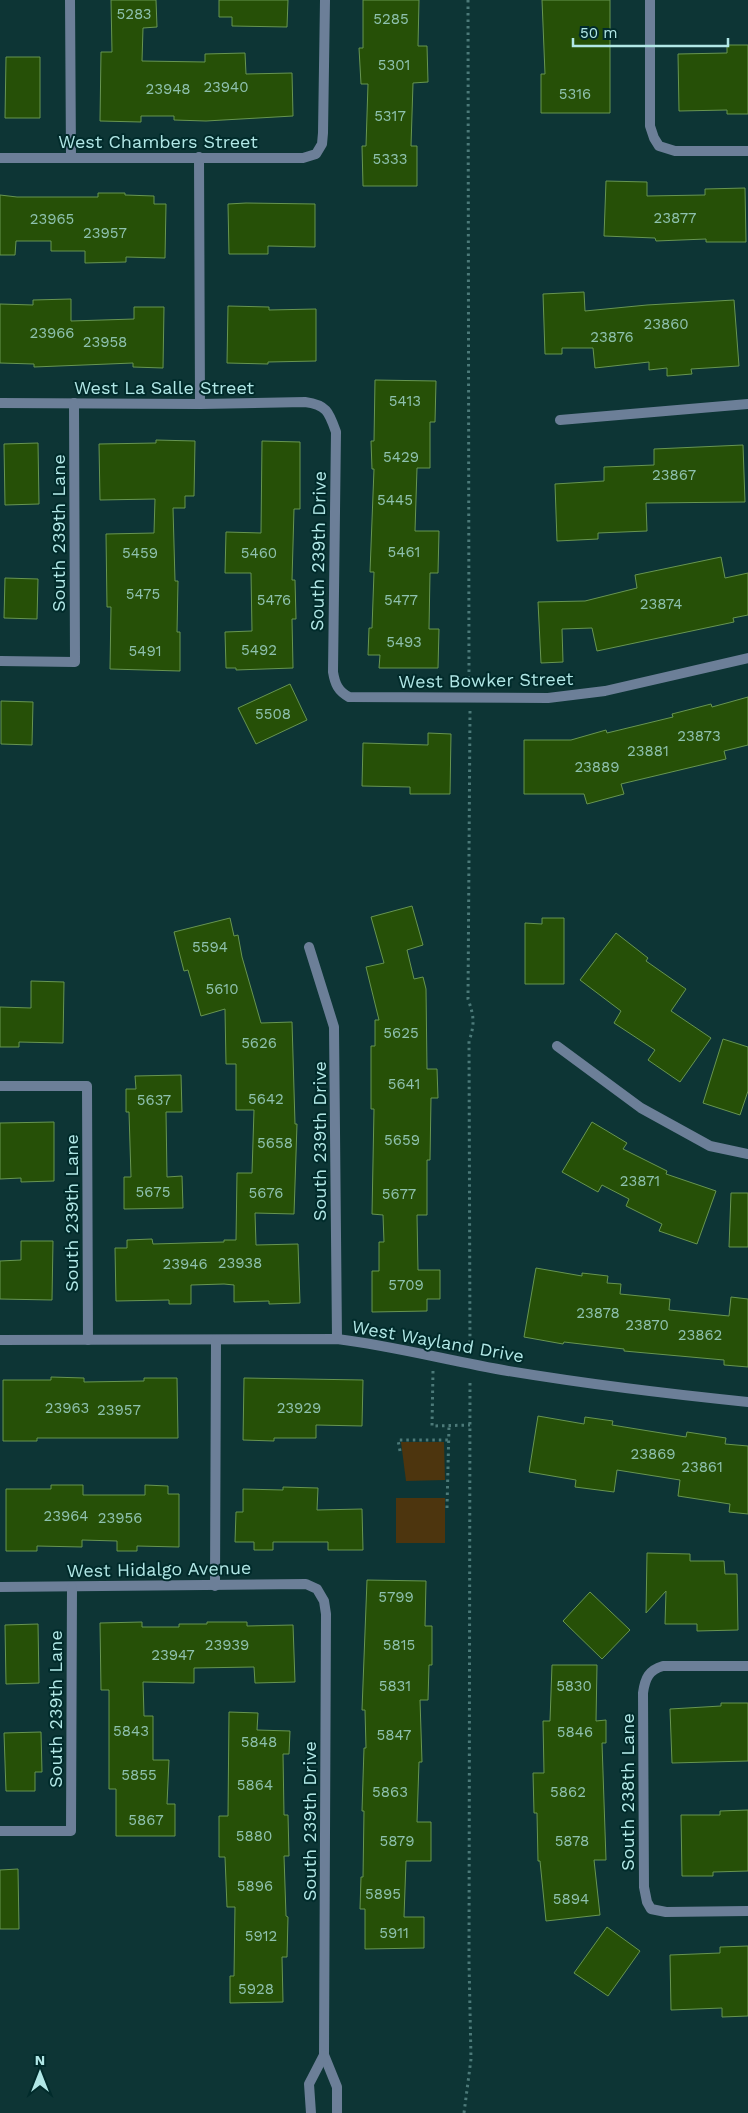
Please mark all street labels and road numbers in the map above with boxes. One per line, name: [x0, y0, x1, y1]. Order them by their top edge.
street label: West Chambers Street: [58, 131, 258, 152]
street label: West La Salle Street: [74, 377, 255, 398]
street label: South 239th Lane: [48, 454, 69, 612]
street label: South 239th Drive: [306, 471, 330, 631]
street label: West Bowker Street: [398, 668, 574, 692]
street label: South 239th Drive: [309, 1061, 330, 1221]
street label: South 239th Lane: [61, 1134, 82, 1292]
street label: West Wayland Drive: [350, 1316, 526, 1366]
street label: West Hidalgo Avenue: [66, 1557, 252, 1581]
street label: South 239th Lane: [45, 1630, 66, 1788]
street label: South 238th Lane: [617, 1713, 638, 1871]
street label: South 239th Drive: [299, 1741, 320, 1901]

